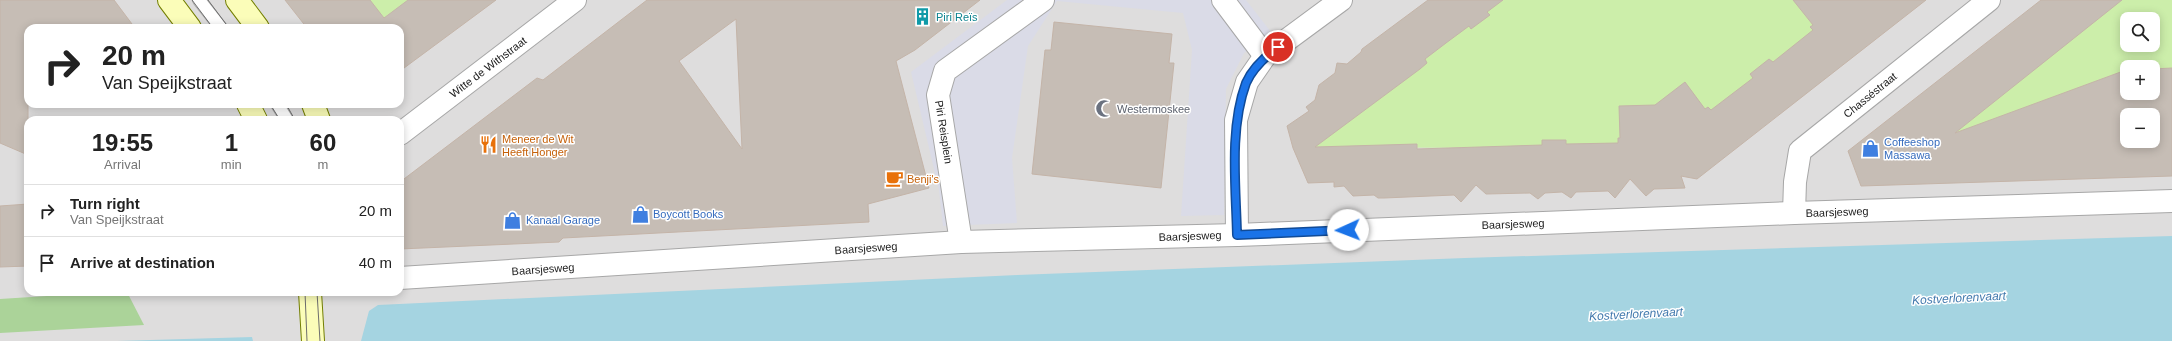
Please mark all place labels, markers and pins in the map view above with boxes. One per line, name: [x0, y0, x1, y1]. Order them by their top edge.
building icon: Piri Reïs: [913, 7, 933, 27]
place label: Piri Reïs: [936, 11, 978, 23]
pin: [1261, 30, 1295, 64]
mosque icon: Westermoskee: [1094, 99, 1114, 119]
place label: Westermoskee: [1117, 103, 1190, 115]
place label: Meneer de Wit Heeft Honger: [502, 133, 574, 158]
restaurant icon: Meneer de Wit Heeft Honger: [479, 135, 499, 155]
place label: Coffeeshop Massawa: [1884, 136, 1940, 161]
shop icon: Coffeeshop Massawa: [1861, 138, 1881, 158]
cafe icon: Benji's: [884, 169, 904, 189]
place label: Benji's: [907, 173, 940, 185]
shop icon: Boycott Books: [630, 204, 650, 224]
place label: Boycott Books: [653, 208, 724, 220]
shop icon: Kanaal Garage: [503, 210, 523, 230]
place label: Kanaal Garage: [526, 214, 600, 226]

